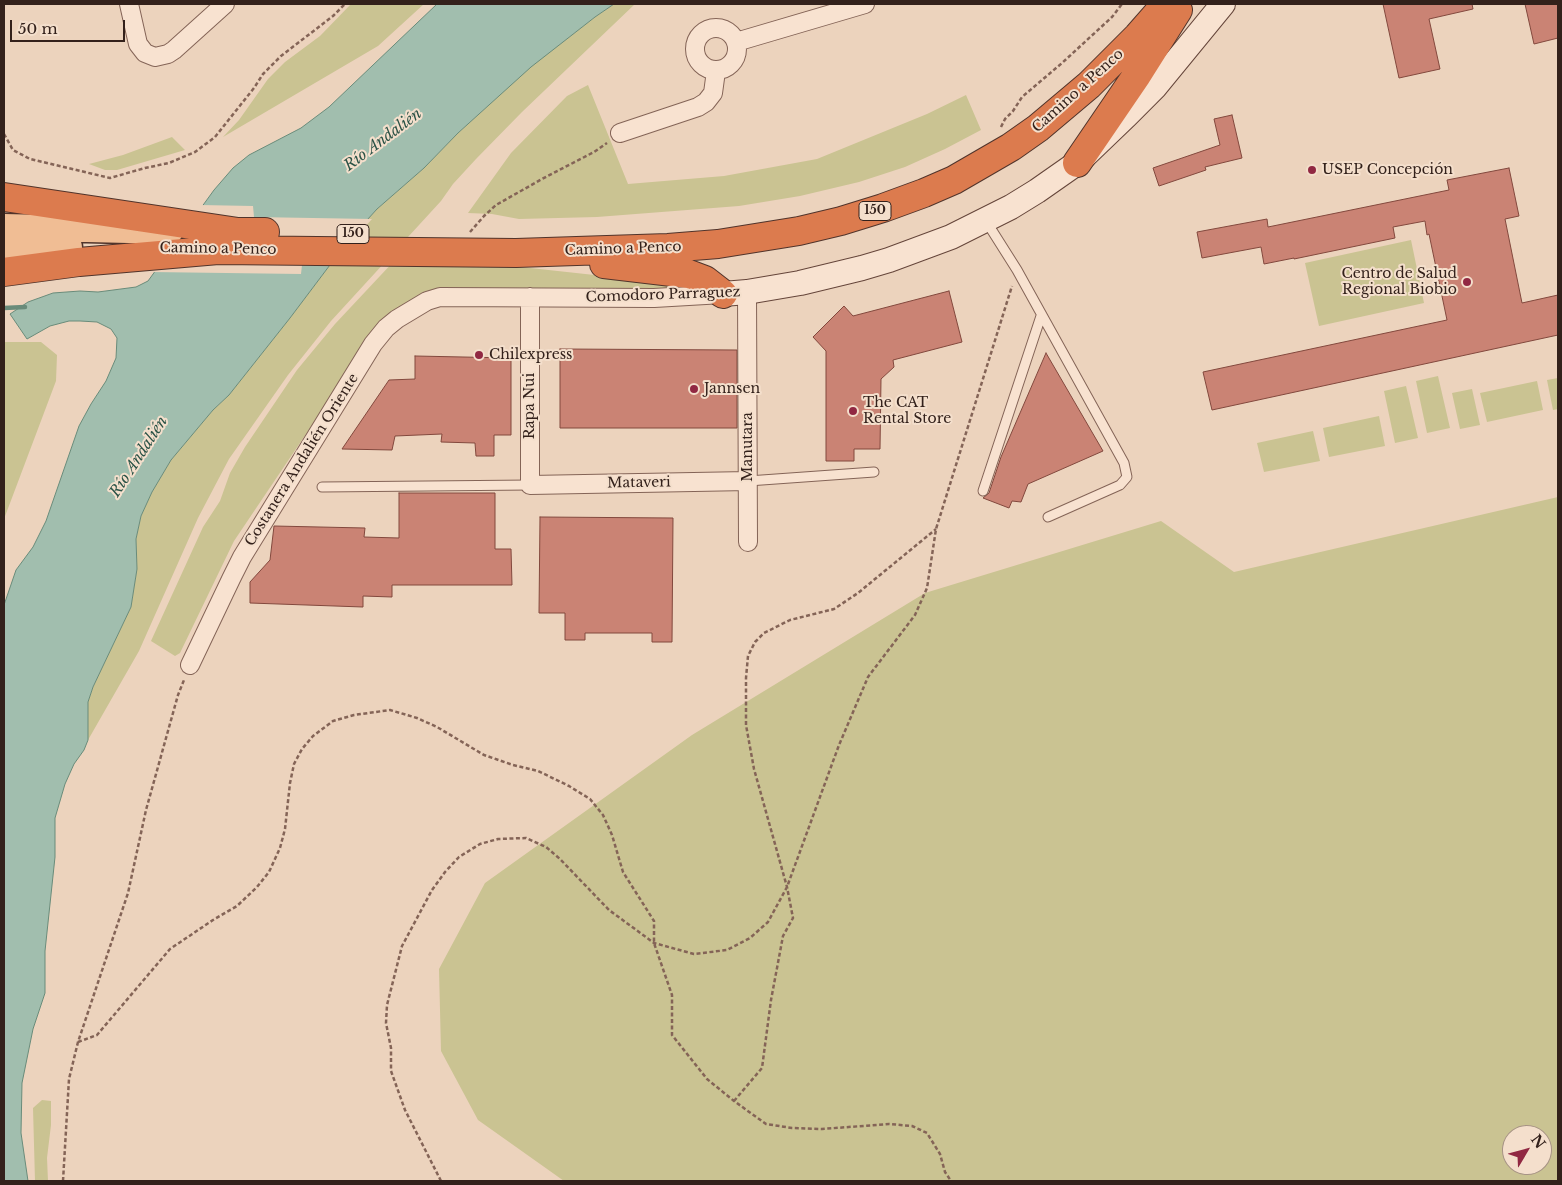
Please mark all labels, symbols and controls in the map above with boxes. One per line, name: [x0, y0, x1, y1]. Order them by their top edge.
scale bar: [12, 10, 128, 42]
text: 50 m: [18, 19, 58, 38]
street label: Camino a Penco: [1029, 46, 1127, 136]
water label: Río Andalién: [341, 105, 425, 175]
place label: USEP Concepción: [1322, 162, 1453, 178]
marker: USEP Concepción: [1306, 164, 1318, 176]
road number: 150: [859, 202, 891, 220]
road number: 150: [337, 224, 369, 243]
street label: Camino a Penco: [564, 239, 682, 259]
street label: Camino a Penco: [159, 240, 277, 258]
place label: Centro de Salud Regional Biobio: [1341, 266, 1457, 298]
marker: Centro de Salud Regional Biobio: [1461, 276, 1473, 288]
street label: Comodoro Parraguez: [585, 284, 741, 306]
place label: Chilexpress: [489, 347, 572, 363]
marker: Chilexpress: [473, 349, 485, 361]
street label: Costanera Andalién Oriente: [242, 371, 362, 549]
street label: Rapa Nui: [522, 373, 538, 439]
place label: Jannsen: [704, 381, 760, 397]
marker: Jannsen: [688, 383, 700, 395]
place label: The CAT Rental Store: [863, 395, 951, 428]
marker: The CAT Rental Store: [847, 405, 859, 417]
street label: Manutara: [740, 412, 756, 482]
water label: Río Andalién: [106, 413, 172, 501]
street label: Mataveri: [607, 474, 671, 492]
north arrow: [1502, 1125, 1552, 1175]
text: N: [1527, 1131, 1549, 1152]

